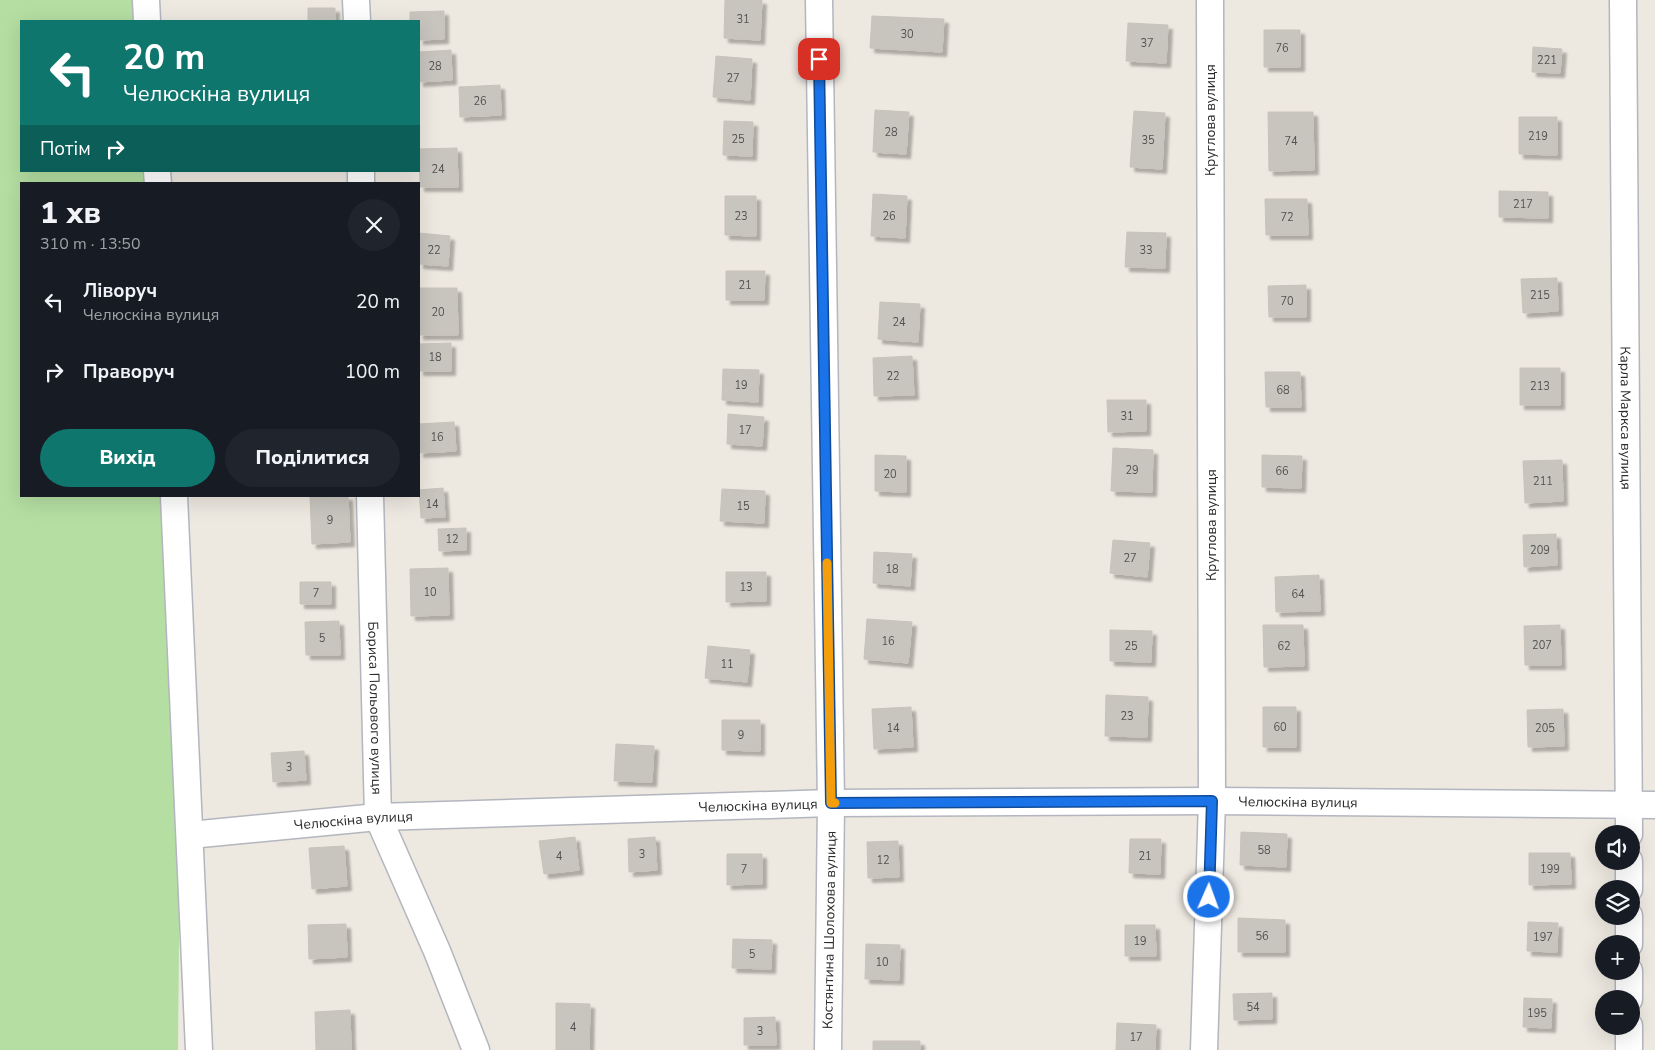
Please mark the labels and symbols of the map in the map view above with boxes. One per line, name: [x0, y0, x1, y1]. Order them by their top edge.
house number: 31: [736, 12, 750, 27]
house number: 30: [900, 27, 914, 42]
house number: 37: [1140, 36, 1154, 51]
pin: [798, 38, 840, 80]
house number: 76: [1275, 41, 1289, 56]
house number: 221: [1537, 53, 1557, 68]
house number: 28: [428, 59, 442, 74]
street label: Круглова вулиця: [1201, 64, 1220, 176]
house number: 27: [726, 71, 740, 86]
house number: 26: [473, 94, 487, 109]
house number: 28: [884, 125, 898, 140]
house number: 219: [1528, 129, 1548, 144]
house number: 25: [731, 132, 745, 147]
house number: 35: [1141, 133, 1155, 148]
house number: 74: [1284, 134, 1298, 149]
house number: 24: [431, 162, 445, 177]
house number: 217: [1513, 197, 1533, 212]
house number: 23: [734, 209, 748, 224]
house number: 26: [882, 209, 896, 224]
house number: 72: [1280, 210, 1294, 225]
house number: 22: [427, 243, 441, 258]
house number: 33: [1139, 243, 1153, 258]
house number: 21: [738, 278, 752, 293]
house number: 215: [1530, 288, 1550, 303]
house number: 70: [1280, 294, 1294, 309]
house number: 20: [431, 305, 445, 320]
house number: 24: [892, 315, 906, 330]
street label: Карла Маркса вулиця: [1615, 346, 1636, 490]
house number: 18: [428, 350, 442, 365]
house number: 22: [886, 369, 900, 384]
house number: 19: [734, 378, 748, 393]
house number: 213: [1530, 379, 1550, 394]
house number: 68: [1276, 383, 1290, 398]
house number: 31: [1120, 409, 1134, 424]
house number: 17: [738, 423, 752, 438]
house number: 16: [430, 430, 444, 445]
house number: 29: [1125, 463, 1139, 478]
house number: 66: [1275, 464, 1289, 479]
house number: 20: [883, 467, 897, 482]
street label: Круглова вулиця: [1202, 469, 1221, 581]
house number: 211: [1533, 474, 1553, 489]
house number: 14: [425, 497, 439, 512]
house number: 15: [736, 499, 750, 514]
house number: 9: [327, 513, 333, 528]
house number: 12: [445, 532, 459, 547]
house number: 209: [1530, 543, 1550, 558]
house number: 27: [1123, 551, 1137, 566]
house number: 18: [885, 562, 899, 577]
house number: 13: [739, 580, 753, 595]
house number: 10: [423, 585, 437, 600]
house number: 7: [313, 586, 319, 601]
house number: 64: [1291, 587, 1305, 602]
street label: Бориса Польового вулиця: [363, 621, 386, 795]
house number: 5: [319, 631, 326, 646]
house number: 16: [881, 634, 895, 649]
house number: 207: [1532, 638, 1552, 653]
house number: 25: [1124, 639, 1138, 654]
house number: 62: [1277, 639, 1291, 654]
house number: 11: [720, 657, 734, 672]
house number: 23: [1120, 709, 1134, 724]
house number: 60: [1273, 720, 1287, 735]
house number: 14: [886, 721, 900, 736]
house number: 205: [1535, 721, 1555, 736]
house number: 9: [738, 728, 744, 743]
house number: 3: [286, 760, 292, 775]
street label: Челюскіна вулиця: [1238, 792, 1358, 812]
street label: Челюскіна вулиця: [698, 794, 818, 817]
street label: Челюскіна вулиця: [293, 807, 413, 835]
street label: Костянтина Шолохова вулиця: [818, 831, 841, 1029]
house number: 58: [1257, 843, 1271, 858]
house number: 3: [639, 847, 645, 862]
house number: 4: [556, 849, 563, 864]
house number: 21: [1138, 849, 1152, 864]
house number: 12: [876, 853, 890, 868]
house number: 7: [741, 862, 747, 877]
house number: 199: [1540, 862, 1560, 877]
position arrow: [1182, 870, 1234, 922]
house number: 56: [1255, 929, 1269, 944]
house number: 197: [1533, 930, 1553, 945]
house number: 19: [1133, 934, 1147, 949]
house number: 5: [749, 947, 756, 962]
house number: 10: [875, 955, 889, 970]
house number: 54: [1246, 1000, 1260, 1015]
house number: 195: [1527, 1006, 1547, 1021]
house number: 4: [570, 1020, 577, 1035]
house number: 3: [757, 1024, 763, 1039]
house number: 17: [1129, 1030, 1143, 1045]

